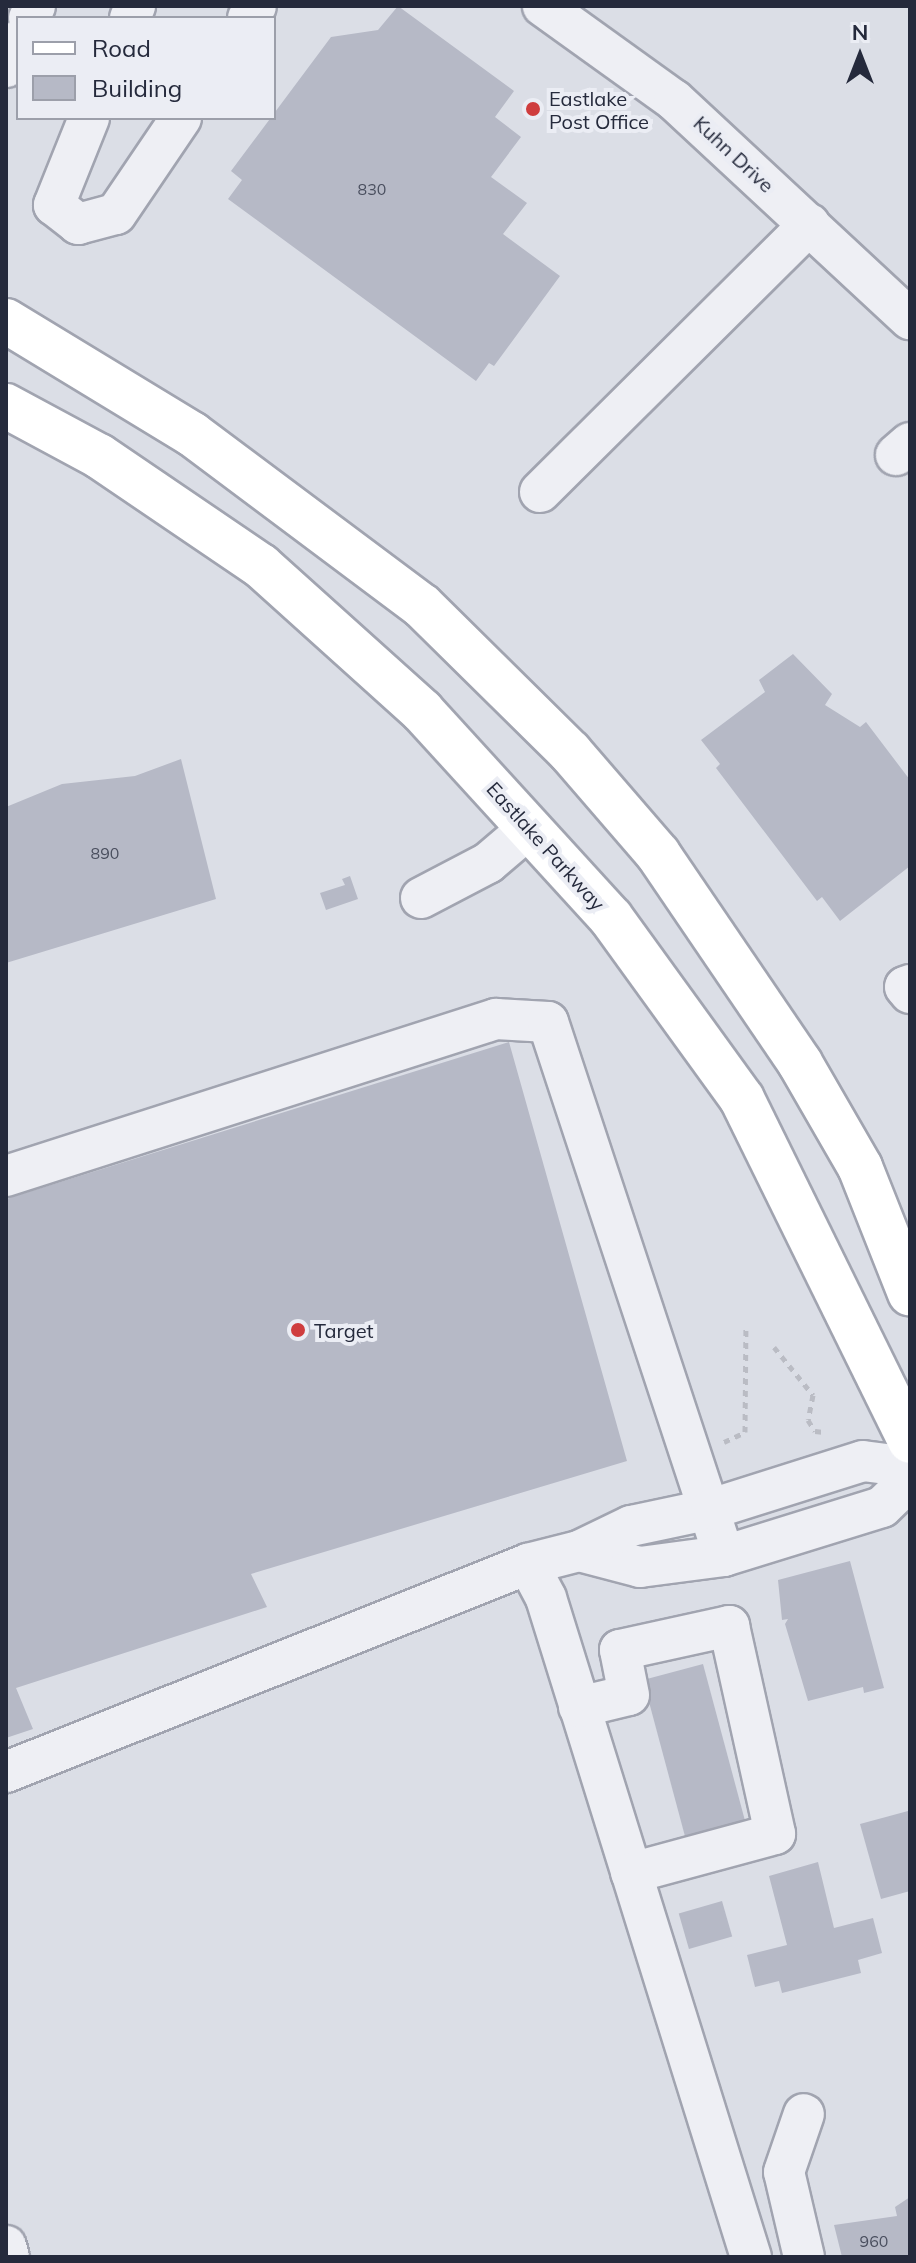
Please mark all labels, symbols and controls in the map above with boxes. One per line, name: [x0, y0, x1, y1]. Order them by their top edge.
legend: [16, 16, 276, 120]
north arrow: [820, 16, 900, 96]
text: N: [852, 18, 868, 46]
text: Road: [92, 33, 151, 63]
text: Building: [92, 73, 182, 103]
place label: Eastlake Post Office: [549, 86, 649, 133]
marker: Eastlake Post Office: [524, 100, 542, 118]
street label: Kuhn Drive: [689, 111, 779, 197]
house number: 830: [358, 179, 386, 199]
street label: Eastlake Parkway: [482, 777, 610, 915]
house number: 890: [91, 843, 119, 863]
place label: Target: [314, 1318, 374, 1342]
marker: Target: [289, 1321, 307, 1339]
house number: 960: [860, 2231, 888, 2251]

